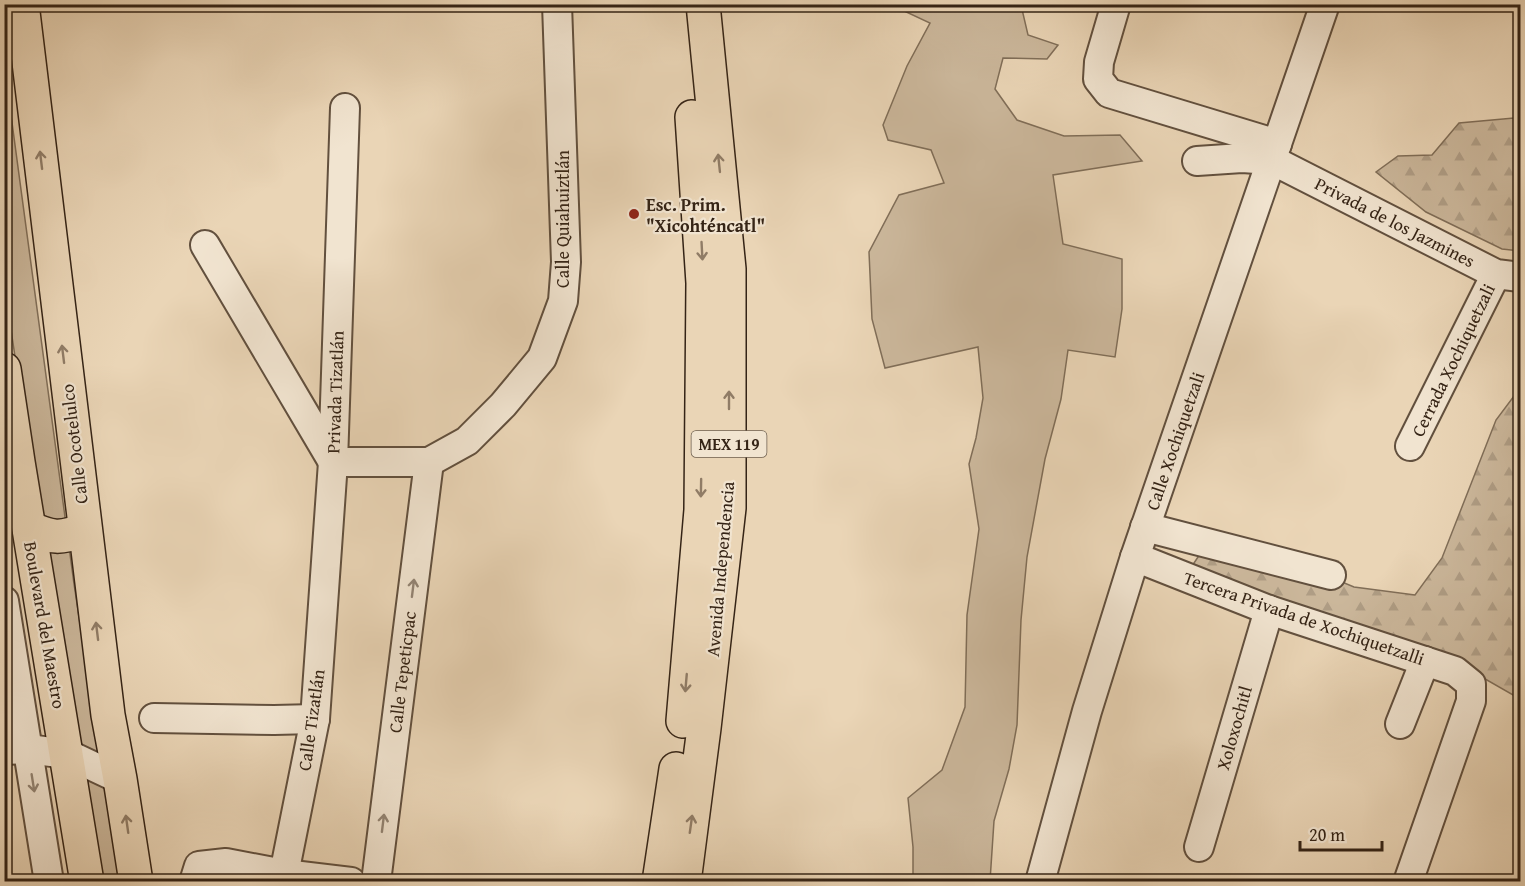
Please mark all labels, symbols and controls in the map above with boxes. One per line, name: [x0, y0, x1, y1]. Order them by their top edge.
street label: Calle Quiahuiztlán: [549, 150, 576, 288]
one-way arrow: [35, 151, 46, 171]
one-way arrow: [713, 154, 724, 174]
street label: Privada de los Jazmines: [1310, 170, 1480, 274]
place label: Esc. Prim. "Xicohténcatl": [646, 191, 765, 239]
marker: Esc. Prim. "Xicohténcatl": [627, 207, 641, 221]
one-way arrow: [696, 241, 707, 261]
street label: Cerrada Xochiquetzali: [1404, 279, 1502, 441]
street label: Privada Tizatlán: [319, 330, 351, 454]
one-way arrow: [58, 345, 69, 364]
street label: Calle Xochiquetzali: [1139, 368, 1211, 514]
street label: Calle Ocotelulco: [53, 382, 95, 506]
one-way arrow: [723, 390, 735, 410]
road number: MEX 119: [692, 431, 766, 457]
one-way arrow: [695, 478, 707, 498]
street label: Avenida Independencia: [699, 480, 741, 658]
street label: Boulevard del Maestro: [17, 539, 73, 711]
street label: Tercera Privada de Xochiquetzalli: [1180, 564, 1428, 672]
one-way arrow: [407, 579, 418, 599]
street label: Calle Tepeticpac: [381, 610, 423, 734]
one-way arrow: [92, 622, 103, 641]
street label: Calle Tizatlán: [291, 667, 331, 773]
one-way arrow: [680, 672, 691, 692]
street label: Xoloxochitl: [1209, 683, 1259, 773]
one-way arrow: [28, 773, 39, 792]
one-way arrow: [121, 814, 132, 834]
one-way arrow: [378, 814, 389, 834]
one-way arrow: [686, 814, 697, 834]
scale bar: [1300, 814, 1382, 852]
text: 20 m: [1309, 821, 1345, 848]

